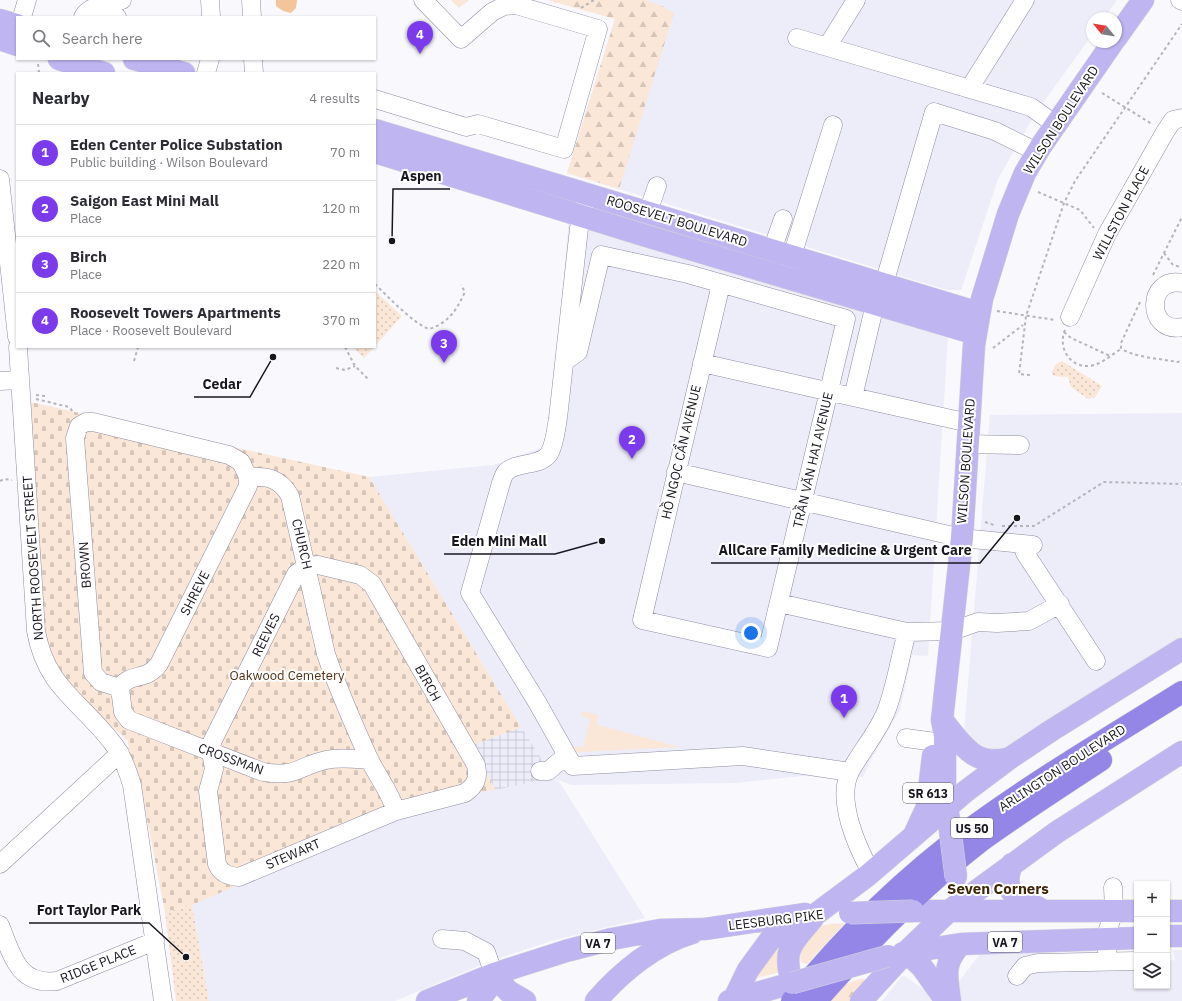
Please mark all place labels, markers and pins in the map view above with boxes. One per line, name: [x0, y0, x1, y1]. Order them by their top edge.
pin: 4: [407, 21, 433, 54]
callout: Aspen: [393, 163, 450, 189]
pin: 3: [431, 330, 457, 363]
callout: Cedar: [194, 371, 250, 397]
pin: 2: [619, 426, 645, 459]
callout: Eden Mini Mall: [444, 528, 555, 554]
callout: AllCare Family Medicine & Urgent Care: [711, 537, 980, 563]
pin: 1: [831, 685, 857, 718]
callout: Fort Taylor Park: [29, 897, 149, 923]

